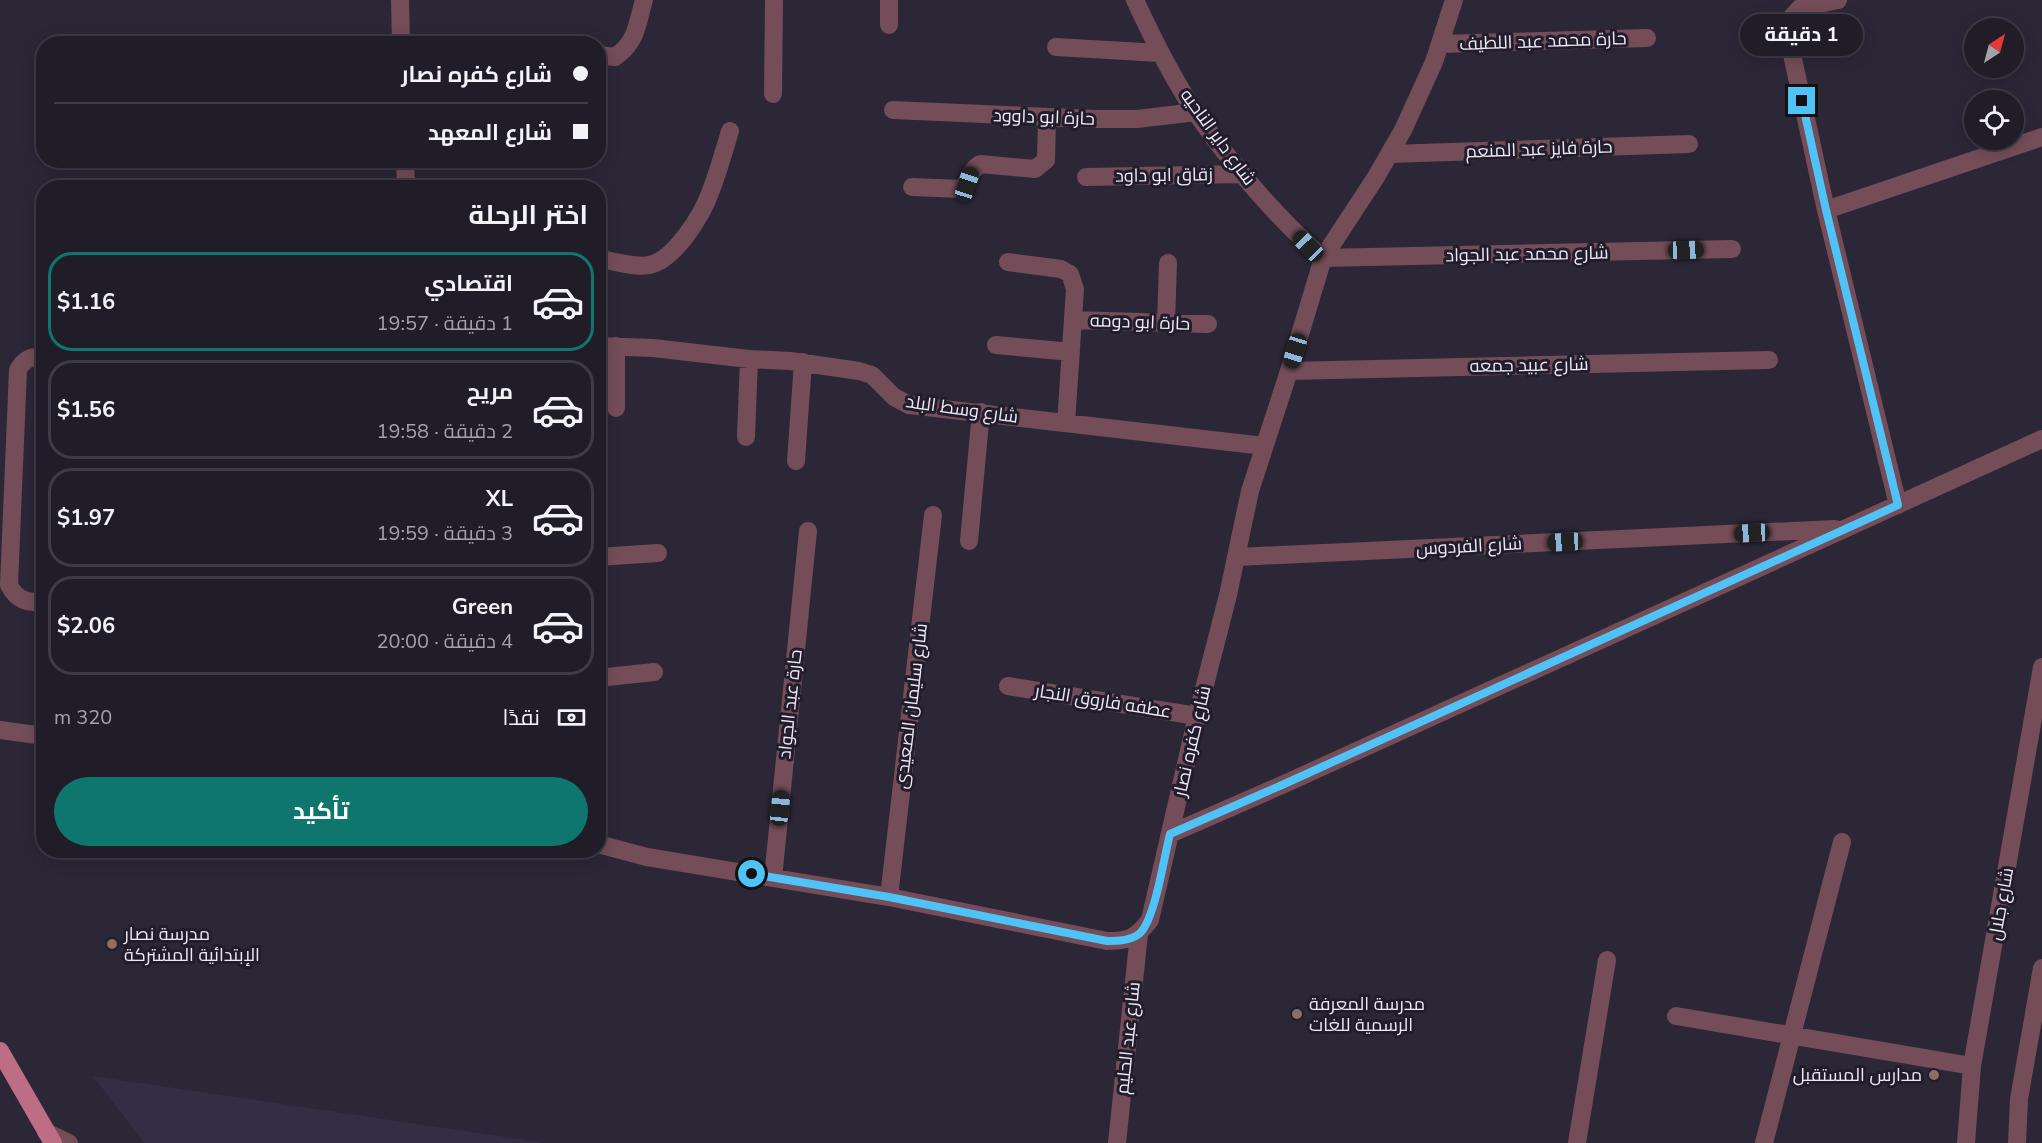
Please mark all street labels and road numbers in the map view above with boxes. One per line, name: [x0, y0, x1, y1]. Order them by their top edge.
street label: حارة محمد عبد اللطيف: [1459, 26, 1627, 56]
street label: شارع داير الناحيه: [1175, 84, 1261, 190]
street label: حارة ابو داوود: [993, 103, 1095, 131]
street label: حارة فايز عبد المنعم: [1465, 134, 1613, 164]
street label: زقاق ابو داود: [1115, 162, 1213, 188]
street label: شارع محمد عبد الجواد: [1445, 241, 1609, 267]
street label: حارة ابو دومه: [1089, 308, 1191, 336]
street label: شارع عبيد جمعه: [1469, 352, 1589, 378]
street label: شارع وسط البلد: [904, 389, 1020, 429]
street label: شارع الفردوس: [1415, 531, 1523, 561]
street label: شارع سليمان الصعيدى: [889, 622, 933, 790]
street label: حارة عبد الجواد: [772, 648, 808, 760]
street label: عطفه فاروق النجار: [1032, 678, 1173, 724]
street label: شارع كفره نصار: [1167, 683, 1216, 800]
street label: شارع جلال: [1983, 866, 2019, 942]
street label: شارع عبد الحليم: [1110, 981, 1146, 1095]

